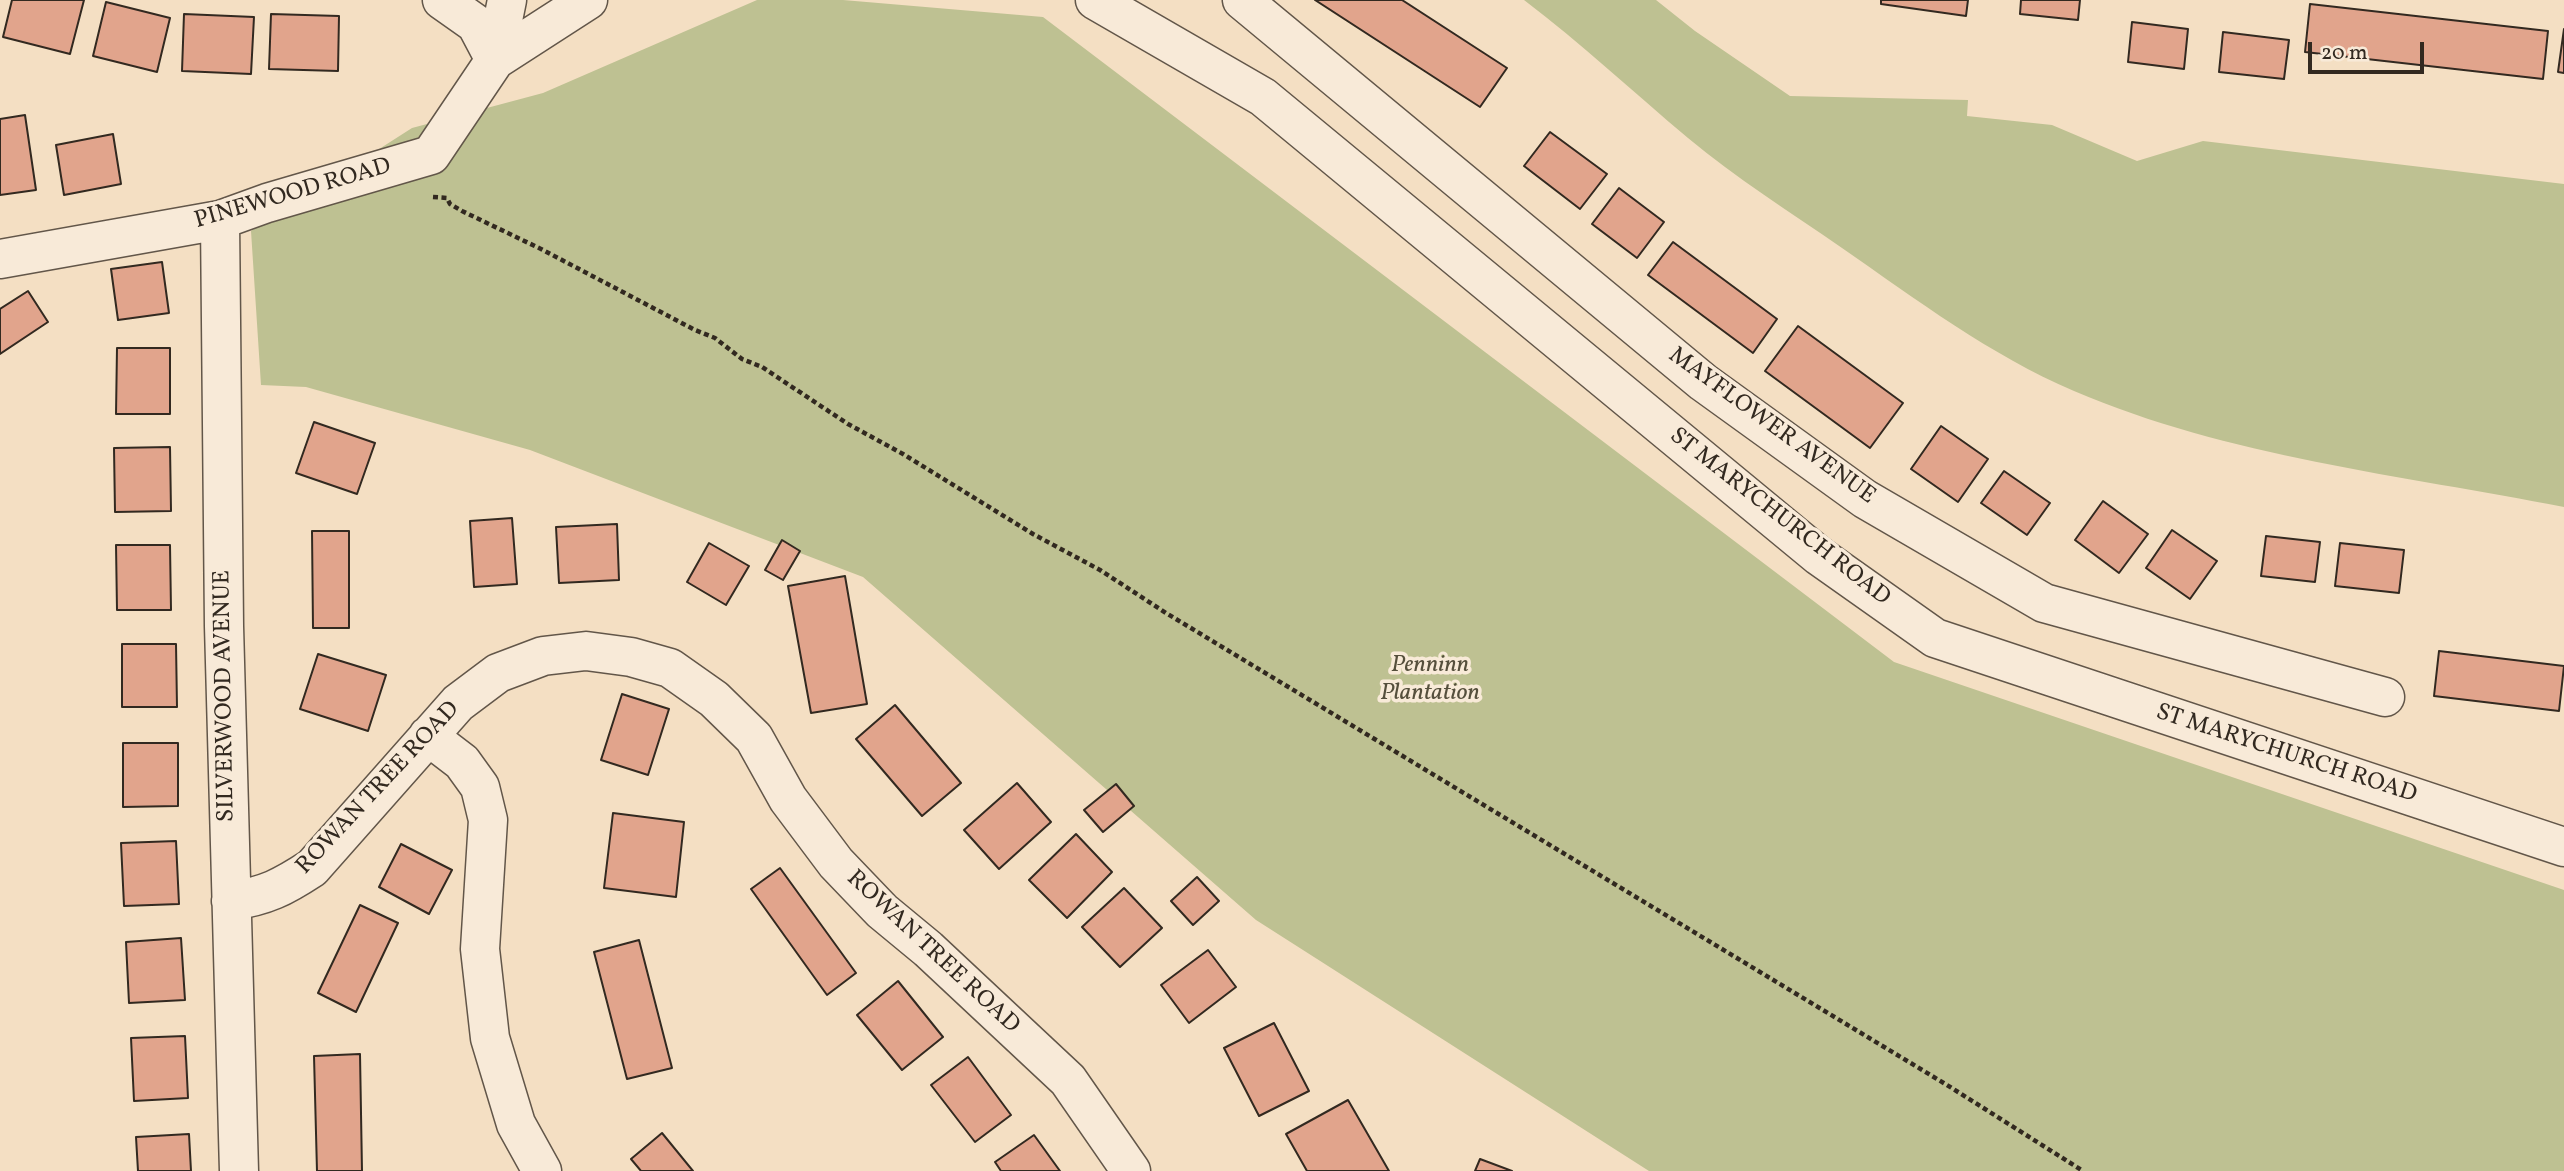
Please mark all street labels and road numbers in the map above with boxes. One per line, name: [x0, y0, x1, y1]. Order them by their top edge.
street label: PINEWOOD ROAD: [191, 153, 395, 237]
street label: MAYFLOWER AVENUE: [1662, 342, 1880, 512]
street label: ST MARYCHURCH ROAD: [1663, 423, 1895, 613]
street label: SILVERWOOD AVENUE: [209, 570, 243, 822]
street label: ROWAN TREE ROAD: [291, 696, 467, 882]
street label: ST MARYCHURCH ROAD: [2152, 699, 2420, 811]
street label: ROWAN TREE ROAD: [839, 865, 1025, 1041]

